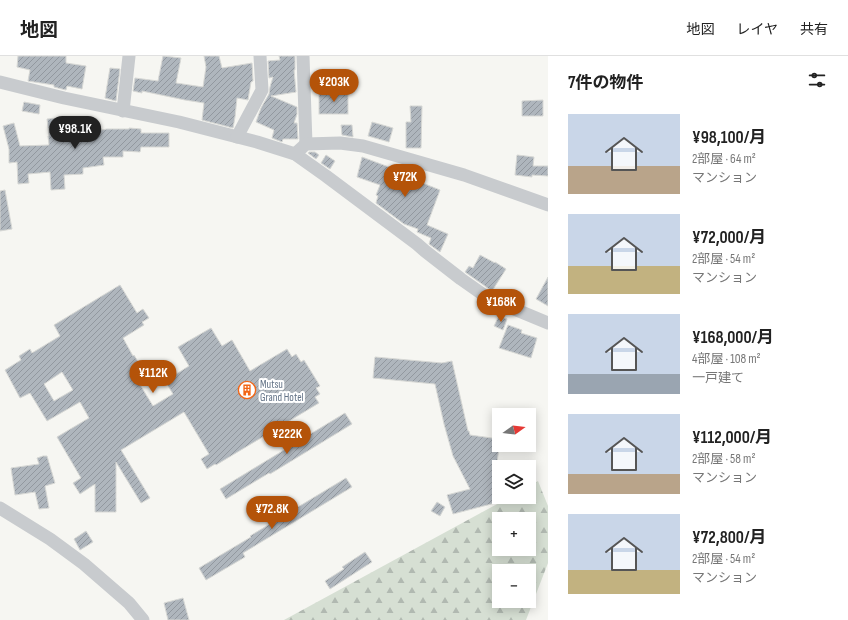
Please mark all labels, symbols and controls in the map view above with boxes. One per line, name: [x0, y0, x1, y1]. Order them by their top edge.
text: 地図: [20, 19, 58, 42]
text: 地図: [686, 21, 714, 38]
text: レイヤ: [736, 21, 778, 38]
text: 共有: [800, 21, 828, 38]
pin: ¥203K: [306, 69, 362, 103]
icon: filters: [806, 69, 828, 91]
text: 7件の物件: [568, 73, 643, 93]
text: ¥203K: [319, 74, 349, 90]
pin: ¥98.1K: [42, 116, 108, 150]
text: ¥98.1K: [58, 121, 92, 137]
text: ¥98,100/月: [692, 128, 766, 148]
icon: home: [600, 130, 648, 178]
text: 2部屋 · 64 m²: [692, 151, 756, 167]
pin: ¥72K: [381, 164, 429, 198]
text: ¥72K: [393, 169, 417, 185]
text: マンション: [692, 170, 757, 186]
text: ¥72,000/月: [692, 228, 766, 248]
icon: home: [600, 230, 648, 278]
text: 2部屋 · 54 m²: [692, 251, 755, 267]
text: マンション: [692, 270, 757, 286]
pin: ¥168K: [473, 289, 529, 323]
text: ¥168K: [486, 294, 516, 310]
text: ¥168,000/月: [692, 328, 774, 348]
icon: home: [600, 330, 648, 378]
text: 4部屋 · 108 m²: [692, 351, 761, 367]
pin: ¥112K: [125, 360, 181, 394]
text: ¥112K: [138, 365, 168, 381]
text: 一戸建て: [692, 370, 744, 386]
place label: Mutsu Grand Hotel: [260, 378, 304, 404]
building icon: Mutsu Grand Hotel: [237, 380, 257, 400]
north arrow: [492, 408, 536, 452]
map controls: [492, 408, 536, 608]
pin: ¥222K: [259, 421, 315, 455]
text: ¥222K: [272, 426, 302, 442]
text: ¥112,000/月: [692, 428, 772, 448]
icon: home: [600, 430, 648, 478]
text: 2部屋 · 58 m²: [692, 451, 755, 467]
button: layers: [492, 460, 536, 504]
text: マンション: [692, 470, 757, 486]
pin: ¥72.8K: [239, 496, 305, 530]
text: ¥72.8K: [255, 501, 289, 517]
button: +: [492, 512, 536, 556]
text: ¥72,800/月: [692, 528, 767, 548]
icon: home: [600, 530, 648, 578]
text: 2部屋 · 54 m²: [692, 551, 755, 567]
button: −: [492, 564, 536, 608]
text: マンション: [692, 570, 757, 586]

